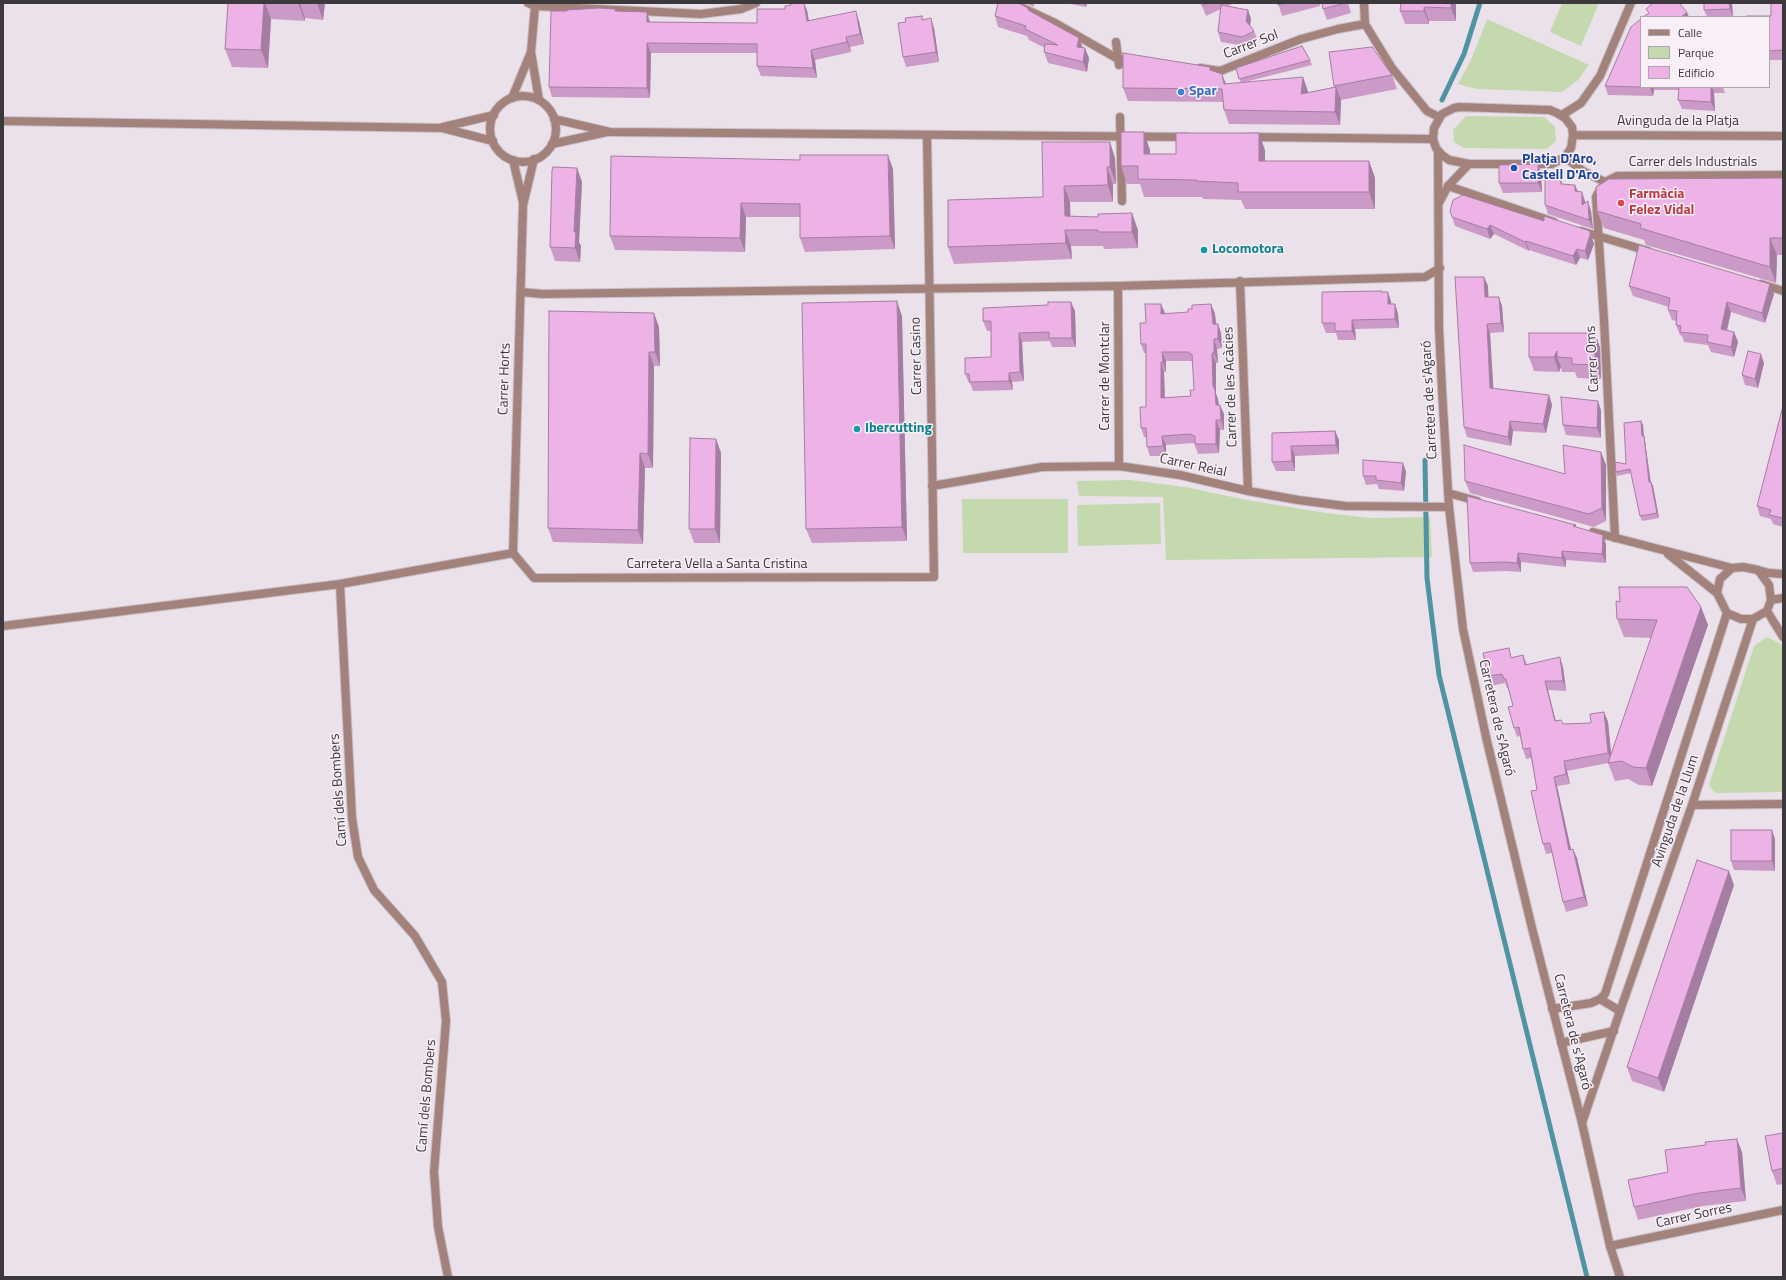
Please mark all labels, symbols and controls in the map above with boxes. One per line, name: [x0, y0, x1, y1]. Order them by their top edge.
legend: [1640, 16, 1770, 88]
text: Calle: [1678, 23, 1702, 42]
street label: Carrer Sol: [1221, 27, 1281, 63]
text: Parque: [1678, 43, 1714, 62]
text: Edificio: [1678, 63, 1714, 82]
place label: Spar: [1189, 84, 1217, 100]
marker: Spar: [1176, 87, 1186, 97]
street label: Avinguda de la Platja: [1617, 114, 1739, 130]
place label: Platja D'Aro, Castell D'Aro: [1522, 152, 1599, 184]
street label: Carrer dels Industrials: [1629, 155, 1757, 171]
marker: Platja D'Aro, Castell D'Aro: [1509, 163, 1519, 173]
place label: Farmàcia Felez Vidal: [1629, 187, 1694, 220]
marker: Farmàcia Felez Vidal: [1616, 198, 1626, 208]
place label: Locomotora: [1212, 242, 1284, 258]
marker: Locomotora: [1199, 245, 1209, 255]
street label: Carrer Casino: [908, 317, 926, 395]
street label: Carrer de Montclar: [1098, 321, 1114, 431]
street label: Carrer Oms: [1583, 325, 1603, 393]
street label: Carrer de les Acàcies: [1220, 326, 1242, 448]
street label: Carretera de s'Agaró: [1418, 340, 1442, 460]
street label: Carrer Horts: [495, 343, 515, 415]
place label: Ibercutting: [865, 421, 932, 437]
marker: Ibercutting: [852, 424, 862, 434]
street label: Carrer Reial: [1158, 451, 1228, 481]
street label: Carretera Vella a Santa Cristina: [626, 557, 808, 573]
street label: Carretera de s'Agaró: [1474, 658, 1518, 778]
street label: Camí dels Bombers: [327, 733, 351, 847]
street label: Avinguda de la Llum: [1649, 753, 1703, 869]
street label: Carretera de s'Agaró: [1549, 972, 1595, 1092]
street label: Camí dels Bombers: [414, 1039, 440, 1153]
street label: Carrer Sorres: [1654, 1200, 1734, 1232]

